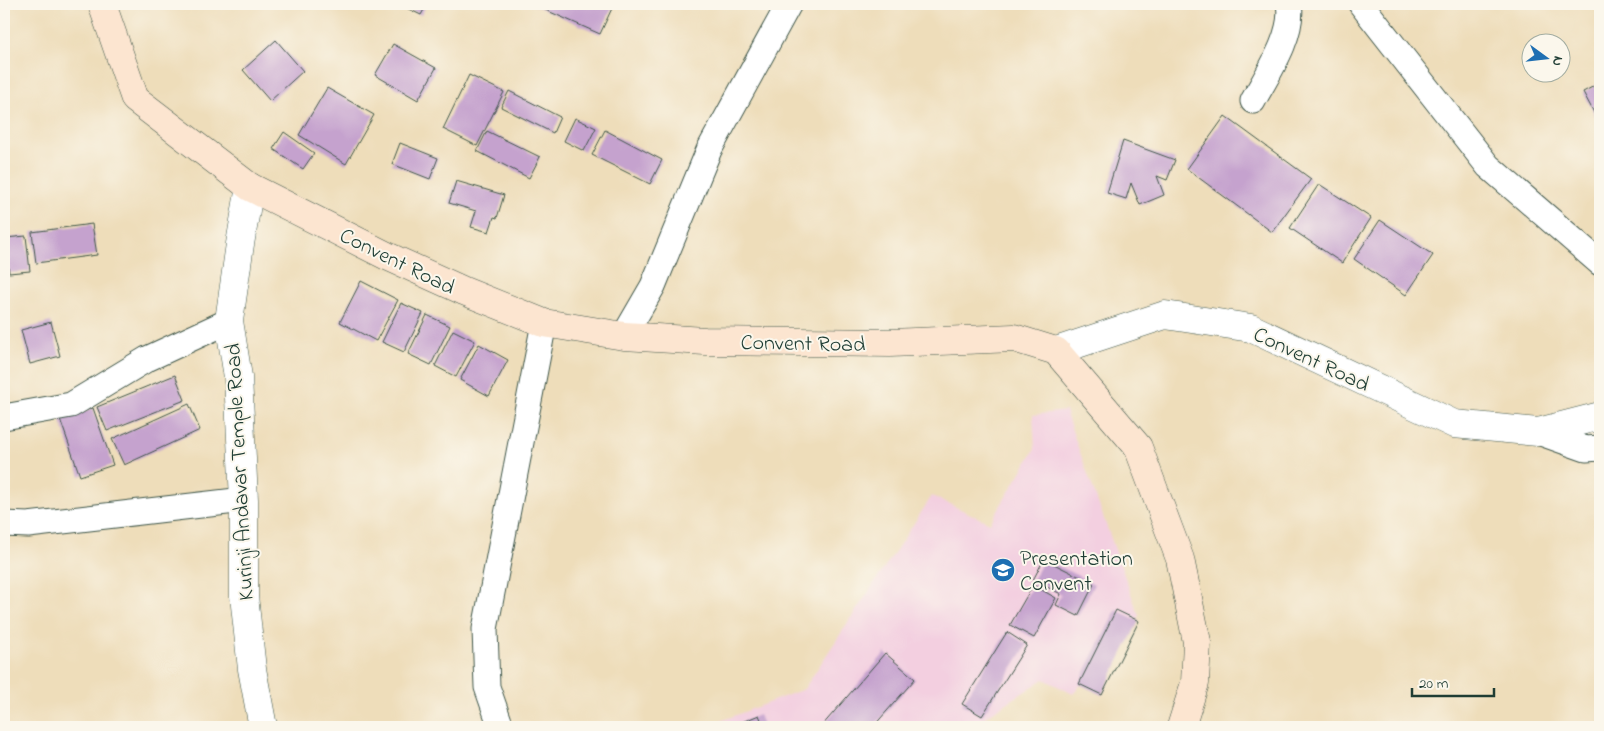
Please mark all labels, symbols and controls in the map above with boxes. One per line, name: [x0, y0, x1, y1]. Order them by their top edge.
north arrow: [1522, 32, 1572, 82]
text: N: [1546, 54, 1568, 68]
street label: Convent Road: [334, 221, 460, 304]
street label: Convent Road: [1247, 320, 1374, 402]
street label: Convent Road: [740, 328, 866, 362]
street label: Kurinji Andavar Temple Road: [218, 342, 264, 601]
place label: Presentation Convent: [1020, 544, 1133, 601]
school or university icon: Presentation Convent: [990, 557, 1016, 583]
scale bar: [1412, 666, 1494, 698]
text: 20 m: [1419, 673, 1449, 695]

